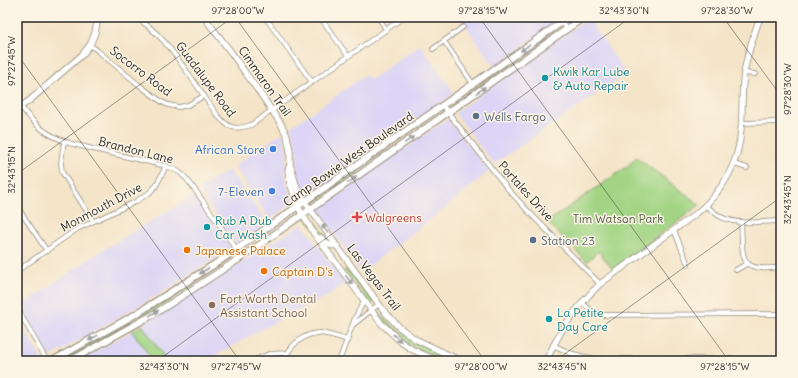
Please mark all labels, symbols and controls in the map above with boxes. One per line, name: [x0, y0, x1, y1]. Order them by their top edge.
text: 97°28'00"W: [212, 4, 264, 17]
text: 97°28'15"W: [458, 4, 508, 17]
text: 32°43'30"N: [599, 4, 649, 17]
text: 97°28'30"W: [701, 4, 753, 17]
text: 97°27'45"W: [5, 36, 18, 86]
street label: Guadalupe Road: [173, 38, 239, 120]
street label: Socorro Road: [107, 43, 175, 99]
street label: Cimmaron Trail: [235, 43, 295, 119]
one-way arrow: [520, 44, 531, 52]
text: 97°28'30"W: [781, 63, 794, 115]
place label: Kwik Kar Lube & Auto Repair: [553, 64, 630, 93]
marker: Kwik Kar Lube & Auto Repair: [540, 73, 550, 83]
one-way arrow: [475, 86, 486, 94]
street label: Camp Bowie West Boulevard: [280, 108, 416, 210]
place label: Wells Fargo: [484, 109, 546, 124]
marker: Wells Fargo: [471, 111, 481, 121]
street label: Brandon Lane: [97, 133, 175, 167]
one-way arrow: [403, 136, 414, 144]
place label: African Store: [195, 142, 265, 157]
marker: African Store: [268, 144, 278, 154]
text: 32°43'15"N: [5, 146, 18, 194]
street label: Portales Drive: [495, 158, 557, 224]
text: 32°43'45"N: [781, 175, 794, 225]
one-way arrow: [347, 176, 357, 184]
street label: Monmouth Drive: [58, 179, 144, 235]
place label: 7-Eleven: [218, 184, 264, 199]
marker: 7-Eleven: [267, 186, 277, 196]
place label: Walgreens: [365, 210, 422, 225]
park label: Tim Watson Park: [573, 211, 663, 226]
marker: Walgreens: [352, 212, 362, 222]
place label: Rub A Dub Car Wash: [215, 213, 272, 242]
marker: Rub A Dub Car Wash: [202, 222, 212, 232]
one-way arrow: [321, 224, 329, 235]
place label: Station 23: [541, 233, 595, 248]
marker: Station 23: [528, 235, 538, 245]
street label: Las Vegas Trail: [344, 241, 404, 313]
place label: Japanese Palace: [195, 243, 285, 258]
marker: Japanese Palace: [182, 245, 192, 255]
place label: Captain D's: [272, 264, 333, 279]
marker: Captain D's: [259, 266, 269, 276]
one-way arrow: [199, 267, 209, 275]
one-way arrow: [345, 275, 354, 286]
place label: Fort Worth Dental Assistant School: [220, 291, 316, 320]
marker: Fort Worth Dental Assistant School: [207, 300, 217, 310]
place label: La Petite Day Care: [557, 305, 608, 334]
one-way arrow: [148, 310, 160, 317]
marker: La Petite Day Care: [544, 314, 554, 324]
one-way arrow: [392, 334, 402, 343]
one-way arrow: [87, 335, 99, 342]
text: 32°43'30"N: [139, 360, 189, 373]
text: 97°27'45"W: [211, 360, 261, 373]
text: 97°28'00"W: [455, 360, 507, 373]
text: 32°43'45"N: [537, 360, 587, 373]
text: 97°28'15"W: [700, 360, 750, 373]

